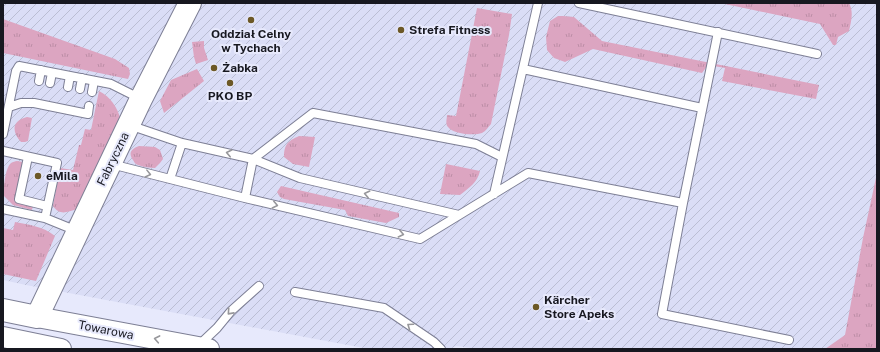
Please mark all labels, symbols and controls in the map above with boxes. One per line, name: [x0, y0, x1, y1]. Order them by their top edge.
marker: Oddział Celny w Tychach: [246, 15, 256, 25]
place label: Strefa Fitness: [409, 23, 490, 37]
marker: Strefa Fitness: [396, 25, 406, 35]
place label: Oddział Celny w Tychach: [211, 27, 291, 55]
place label: Żabka: [222, 61, 258, 75]
marker: Żabka: [209, 63, 219, 73]
marker: PKO BP: [225, 78, 235, 88]
place label: PKO BP: [208, 89, 252, 103]
street label: Fabryczna: [94, 130, 132, 188]
one-way arrow: [226, 150, 232, 158]
place label: eMila: [46, 169, 78, 183]
one-way arrow: [145, 169, 152, 177]
marker: eMila: [33, 171, 43, 181]
one-way arrow: [363, 190, 370, 198]
one-way arrow: [271, 200, 278, 208]
one-way arrow: [398, 230, 404, 238]
place label: Kärcher Store Apeks: [544, 293, 614, 321]
marker: Kärcher Store Apeks: [531, 302, 541, 312]
one-way arrow: [228, 308, 235, 315]
street label: Towarowa: [77, 318, 135, 342]
one-way arrow: [407, 324, 414, 331]
one-way arrow: [154, 335, 160, 344]

